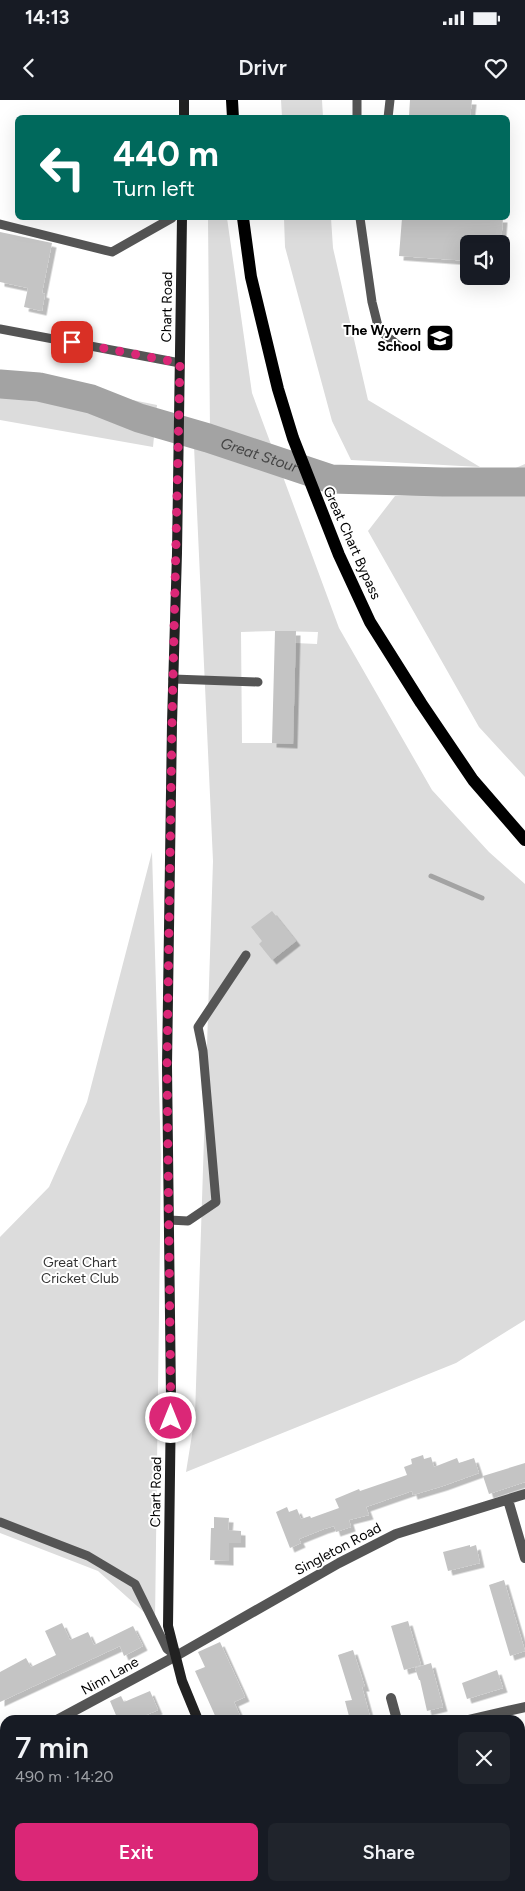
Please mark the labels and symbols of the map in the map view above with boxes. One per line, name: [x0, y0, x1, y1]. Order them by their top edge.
street label: Chart Road: [158, 271, 176, 343]
pin: [51, 321, 93, 363]
place label: The Wyvern School: [343, 322, 421, 355]
school or university icon: The Wyvern School: [425, 323, 455, 353]
water label: Great Stour: [218, 434, 301, 477]
street label: Great Chart Bypass: [319, 484, 385, 602]
park label: Great Chart Cricket Club: [41, 1254, 119, 1287]
position arrow: [144, 1391, 196, 1443]
street label: Chart Road: [147, 1456, 165, 1528]
street label: Singleton Road: [292, 1519, 384, 1579]
street label: Ninn Lane: [78, 1653, 142, 1699]

